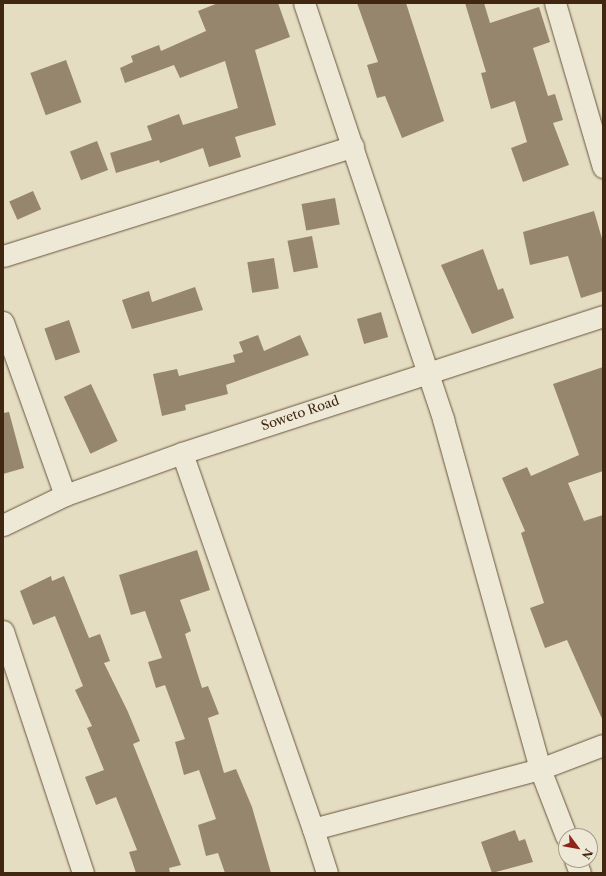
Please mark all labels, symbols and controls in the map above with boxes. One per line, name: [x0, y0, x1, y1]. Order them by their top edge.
street label: Soweto Road: [259, 392, 341, 434]
north arrow: [558, 828, 598, 868]
text: N: [579, 846, 596, 862]

